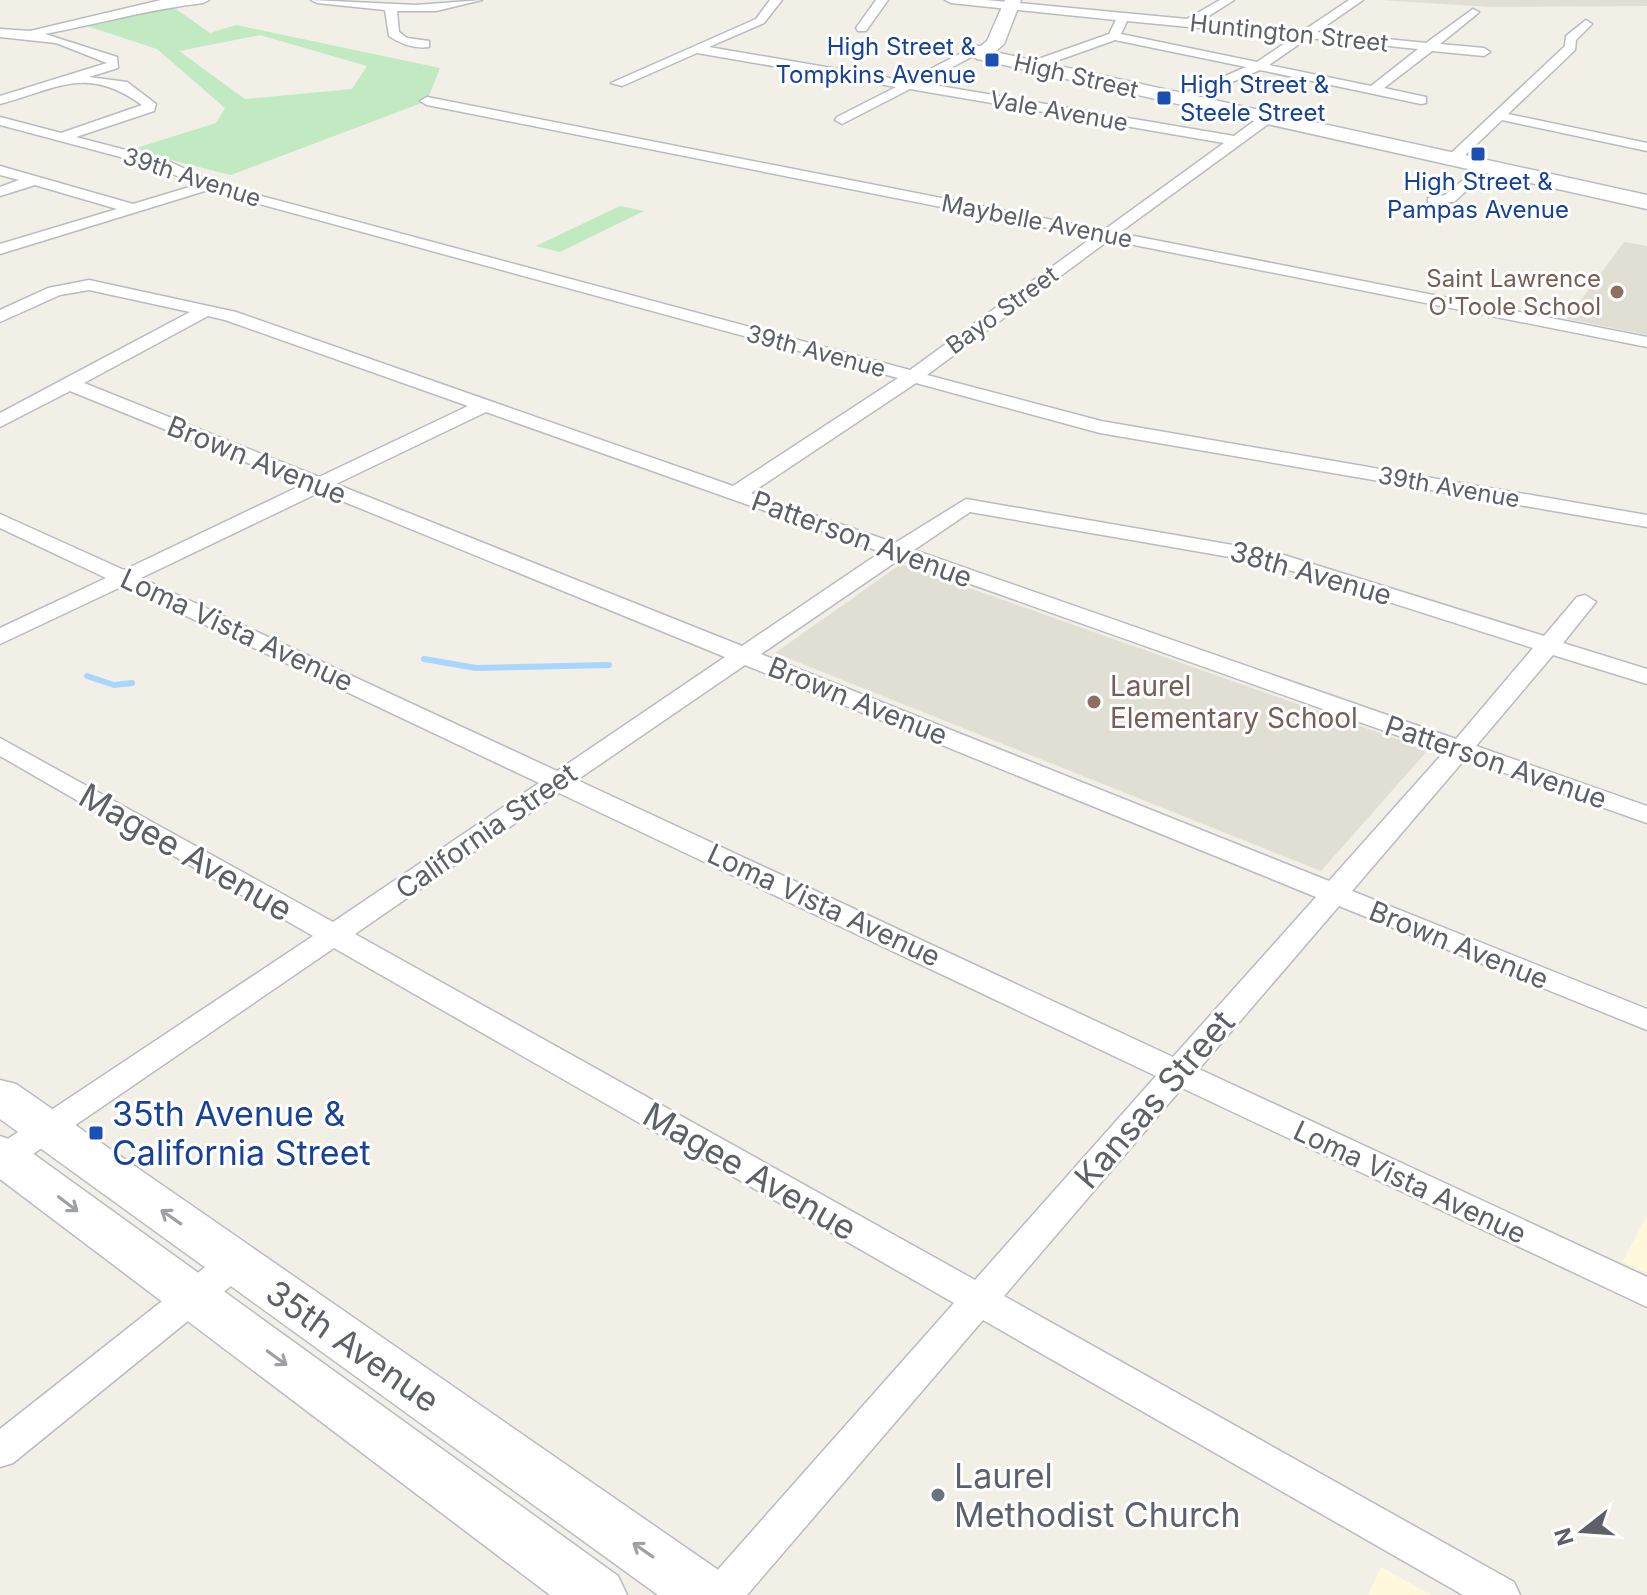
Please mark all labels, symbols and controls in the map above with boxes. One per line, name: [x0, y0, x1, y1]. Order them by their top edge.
street label: Huntington Street: [1188, 8, 1390, 58]
place label: High Street & Tompkins Avenue: [775, 32, 977, 89]
street label: High Street: [1011, 48, 1141, 104]
marker: High Street & Tompkins Avenue: [983, 51, 1001, 69]
place label: High Street & Steele Street: [1180, 70, 1330, 127]
street label: Vale Avenue: [988, 85, 1130, 137]
marker: High Street & Steele Street: [1155, 89, 1173, 107]
street label: 39th Avenue: [119, 141, 265, 213]
marker: High Street & Pampas Avenue: [1469, 145, 1487, 163]
place label: High Street & Pampas Avenue: [1387, 167, 1569, 224]
street label: Maybelle Avenue: [939, 188, 1135, 254]
street label: Bayo Street: [941, 260, 1064, 360]
place label: Saint Lawrence O'Toole School: [1426, 264, 1601, 321]
marker: Saint Lawrence O'Toole School: [1608, 283, 1626, 301]
street label: 39th Avenue: [743, 318, 889, 384]
street label: Brown Avenue: [162, 409, 352, 511]
street label: 39th Avenue: [1376, 460, 1522, 514]
street label: Patterson Avenue: [747, 483, 977, 595]
street label: 38th Avenue: [1226, 534, 1396, 612]
street label: Loma Vista Avenue: [115, 561, 359, 699]
street label: Brown Avenue: [763, 650, 953, 752]
place label: Laurel Elementary School: [1110, 669, 1358, 735]
marker: Laurel Elementary School: [1085, 693, 1103, 711]
street label: Patterson Avenue: [1381, 708, 1611, 816]
street label: California Street: [389, 756, 583, 906]
street label: Magee Avenue: [72, 774, 300, 930]
street label: Loma Vista Avenue: [702, 836, 946, 974]
street label: Brown Avenue: [1364, 894, 1554, 996]
street label: Kansas Street: [1066, 1002, 1242, 1196]
place label: 35th Avenue & California Street: [112, 1093, 371, 1173]
street label: Magee Avenue: [636, 1093, 864, 1249]
street label: Loma Vista Avenue: [1288, 1113, 1532, 1251]
marker: 35th Avenue & California Street: [87, 1124, 105, 1142]
one-way arrow: [57, 1195, 78, 1212]
one-way arrow: [161, 1209, 183, 1225]
street label: 35th Avenue: [259, 1271, 447, 1421]
one-way arrow: [266, 1350, 287, 1367]
place label: Laurel Methodist Church: [954, 1455, 1241, 1535]
marker: Laurel Methodist Church: [929, 1486, 947, 1504]
north arrow: [1543, 1491, 1623, 1571]
text: N: [1549, 1525, 1579, 1549]
one-way arrow: [632, 1542, 654, 1558]

